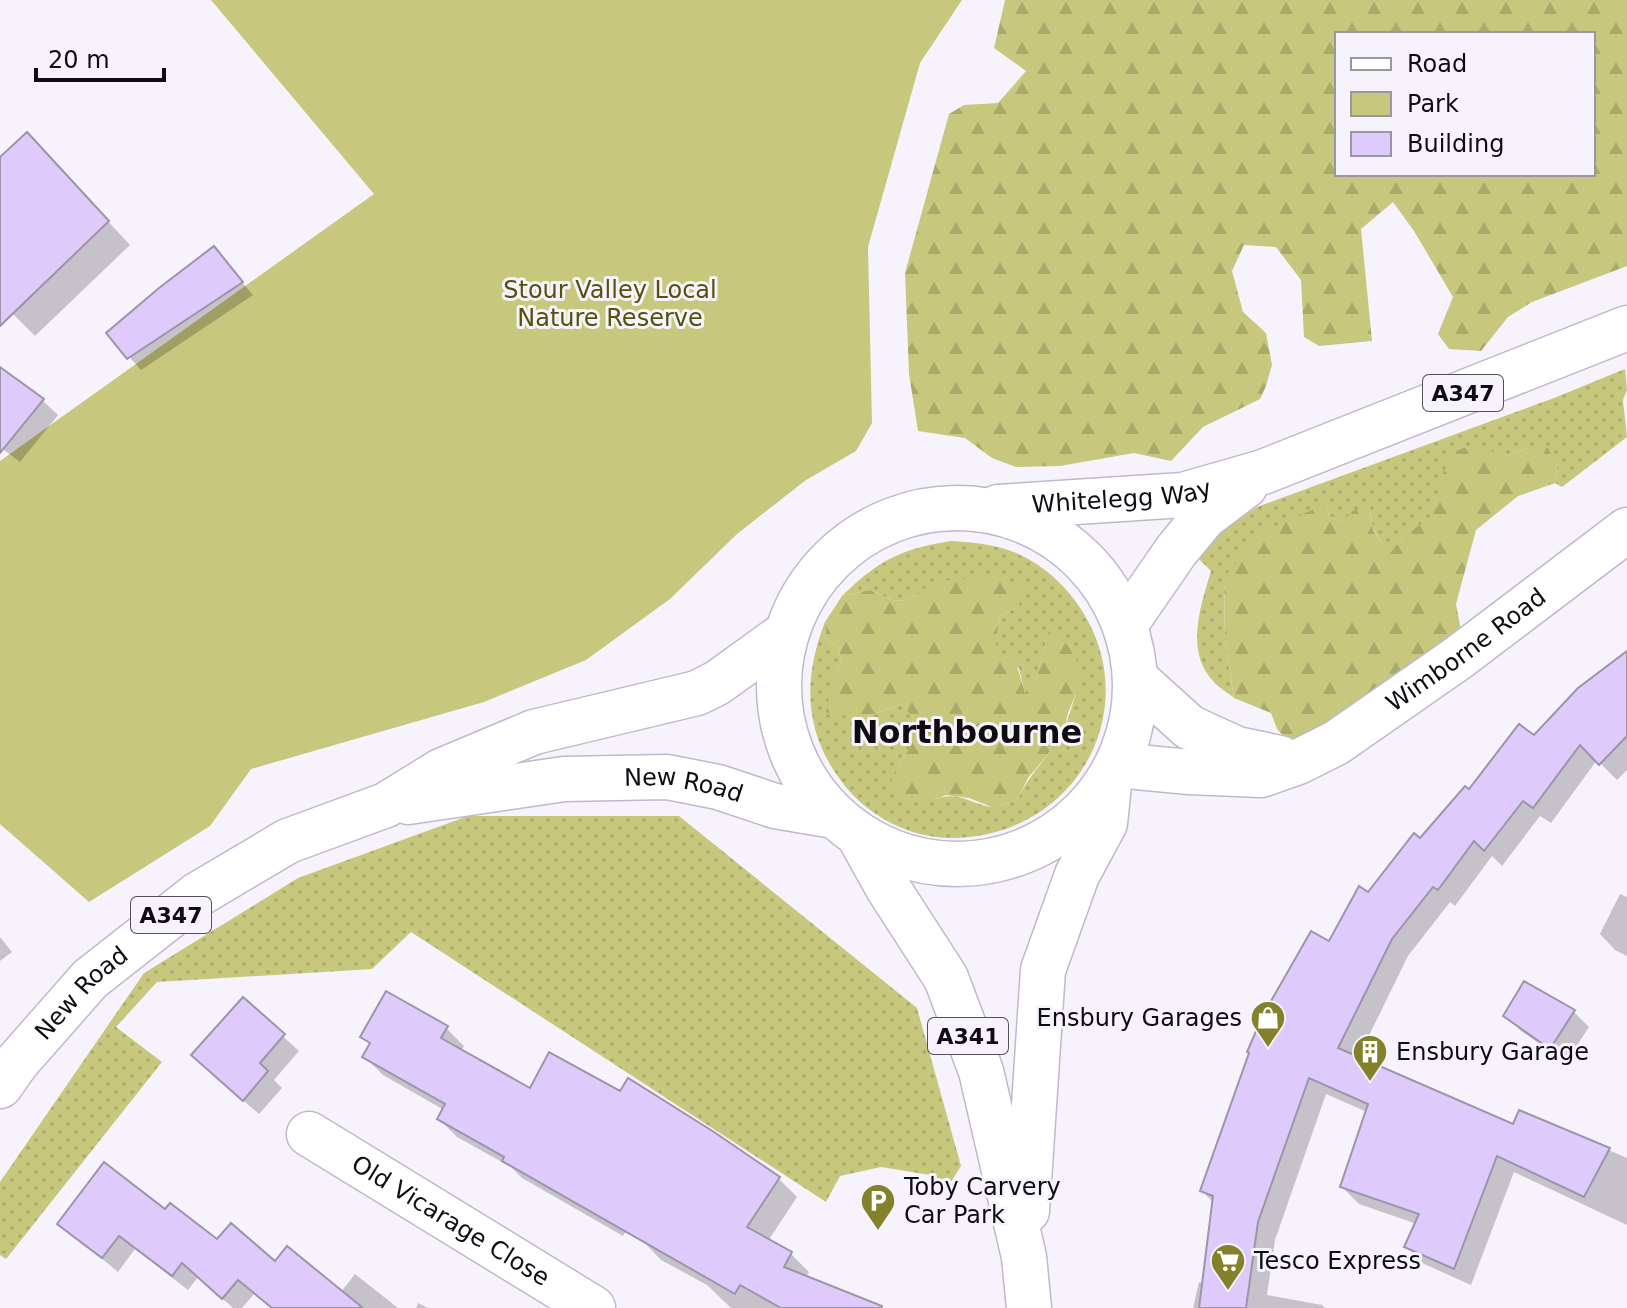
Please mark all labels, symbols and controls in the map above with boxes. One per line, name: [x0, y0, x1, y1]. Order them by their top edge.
scale bar: [36, 32, 164, 82]
legend: [1335, 32, 1595, 176]
text: 20 m: [48, 46, 110, 74]
text: Road: [1407, 50, 1467, 78]
text: Park: [1407, 90, 1459, 118]
text: Building: [1407, 130, 1504, 158]
park label: Stour Valley Local Nature Reserve: [503, 276, 717, 332]
road number: A347: [1423, 375, 1503, 411]
street label: Whitelegg Way: [1031, 474, 1215, 519]
street label: Wimborne Road: [1381, 583, 1551, 718]
district label: Northbourne: [852, 713, 1082, 751]
street label: New Road: [624, 763, 747, 808]
road number: A347: [131, 897, 211, 933]
street label: New Road: [29, 941, 133, 1045]
shop icon: Ensbury Garages: [1249, 999, 1287, 1049]
place label: Ensbury Garages: [1037, 1004, 1242, 1032]
road number: A341: [928, 1018, 1008, 1054]
building icon: Ensbury Garage: [1351, 1033, 1389, 1083]
place label: Ensbury Garage: [1396, 1038, 1589, 1066]
street label: Old Vicarage Close: [347, 1150, 554, 1292]
place label: Toby Carvery Car Park: [903, 1173, 1061, 1229]
parking icon: Toby Carvery Car Park: [859, 1182, 897, 1232]
supermarket icon: Tesco Express: [1209, 1242, 1247, 1292]
place label: Tesco Express: [1253, 1247, 1421, 1275]

